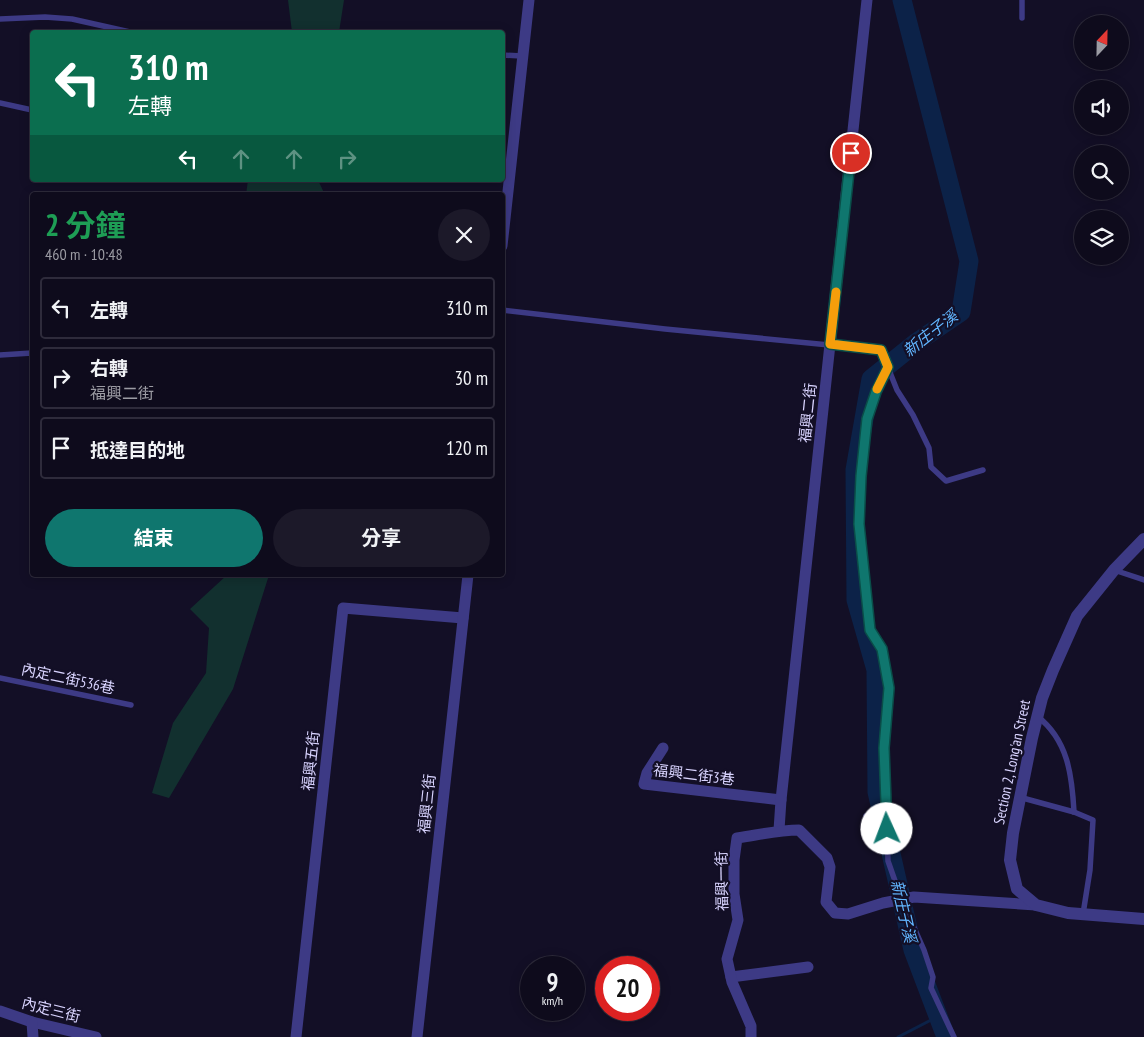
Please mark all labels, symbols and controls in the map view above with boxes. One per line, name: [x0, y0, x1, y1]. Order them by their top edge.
north arrow: [1074, 15, 1129, 70]
map controls: [1074, 15, 1129, 265]
text: 310 m: [128, 44, 209, 90]
icon: left: [45, 50, 110, 115]
button: sound: [1074, 80, 1129, 135]
text: 左轉: [128, 92, 172, 120]
pin: [830, 132, 872, 174]
icon: arrive: [837, 139, 865, 167]
icon: left: [174, 145, 202, 173]
icon: ahead: [227, 145, 255, 173]
icon: ahead: [280, 145, 308, 173]
icon: right: [333, 145, 361, 173]
button: search: [1074, 145, 1129, 200]
text: 2 分鐘: [45, 205, 126, 244]
button: close: [438, 209, 490, 261]
button: layers: [1074, 210, 1129, 265]
text: 460 m · 10:48: [45, 244, 123, 264]
icon: left: [47, 294, 75, 322]
text: 310 m: [446, 296, 488, 320]
text: 左轉: [90, 298, 128, 322]
water label: 新庄子溪: [899, 304, 963, 361]
text: 右轉: [90, 356, 128, 380]
icon: right: [47, 364, 75, 392]
text: 30 m: [455, 366, 488, 390]
street label: 福興二街: [795, 382, 820, 444]
text: 福興二街: [90, 383, 154, 403]
icon: arrive: [47, 434, 75, 462]
text: 120 m: [446, 436, 488, 460]
text: 抵達目的地: [90, 438, 185, 462]
button: 結束: [45, 509, 263, 567]
button: 分享: [273, 509, 490, 567]
street label: 內定二街536巷: [20, 659, 117, 698]
street label: Section 2, Long'an Street: [989, 698, 1034, 826]
street label: 福興五街: [298, 730, 323, 792]
street label: 福興二街3巷: [652, 760, 736, 789]
street label: 福興三街: [414, 773, 439, 835]
position arrow: [860, 802, 912, 854]
street label: 福興一街: [711, 851, 732, 911]
water label: 新庄子溪: [887, 878, 921, 946]
speed limit sign: 20: [595, 956, 660, 1021]
text: 9: [547, 966, 558, 998]
street label: 內定三街: [20, 993, 83, 1026]
text: km/h: [542, 993, 563, 1008]

